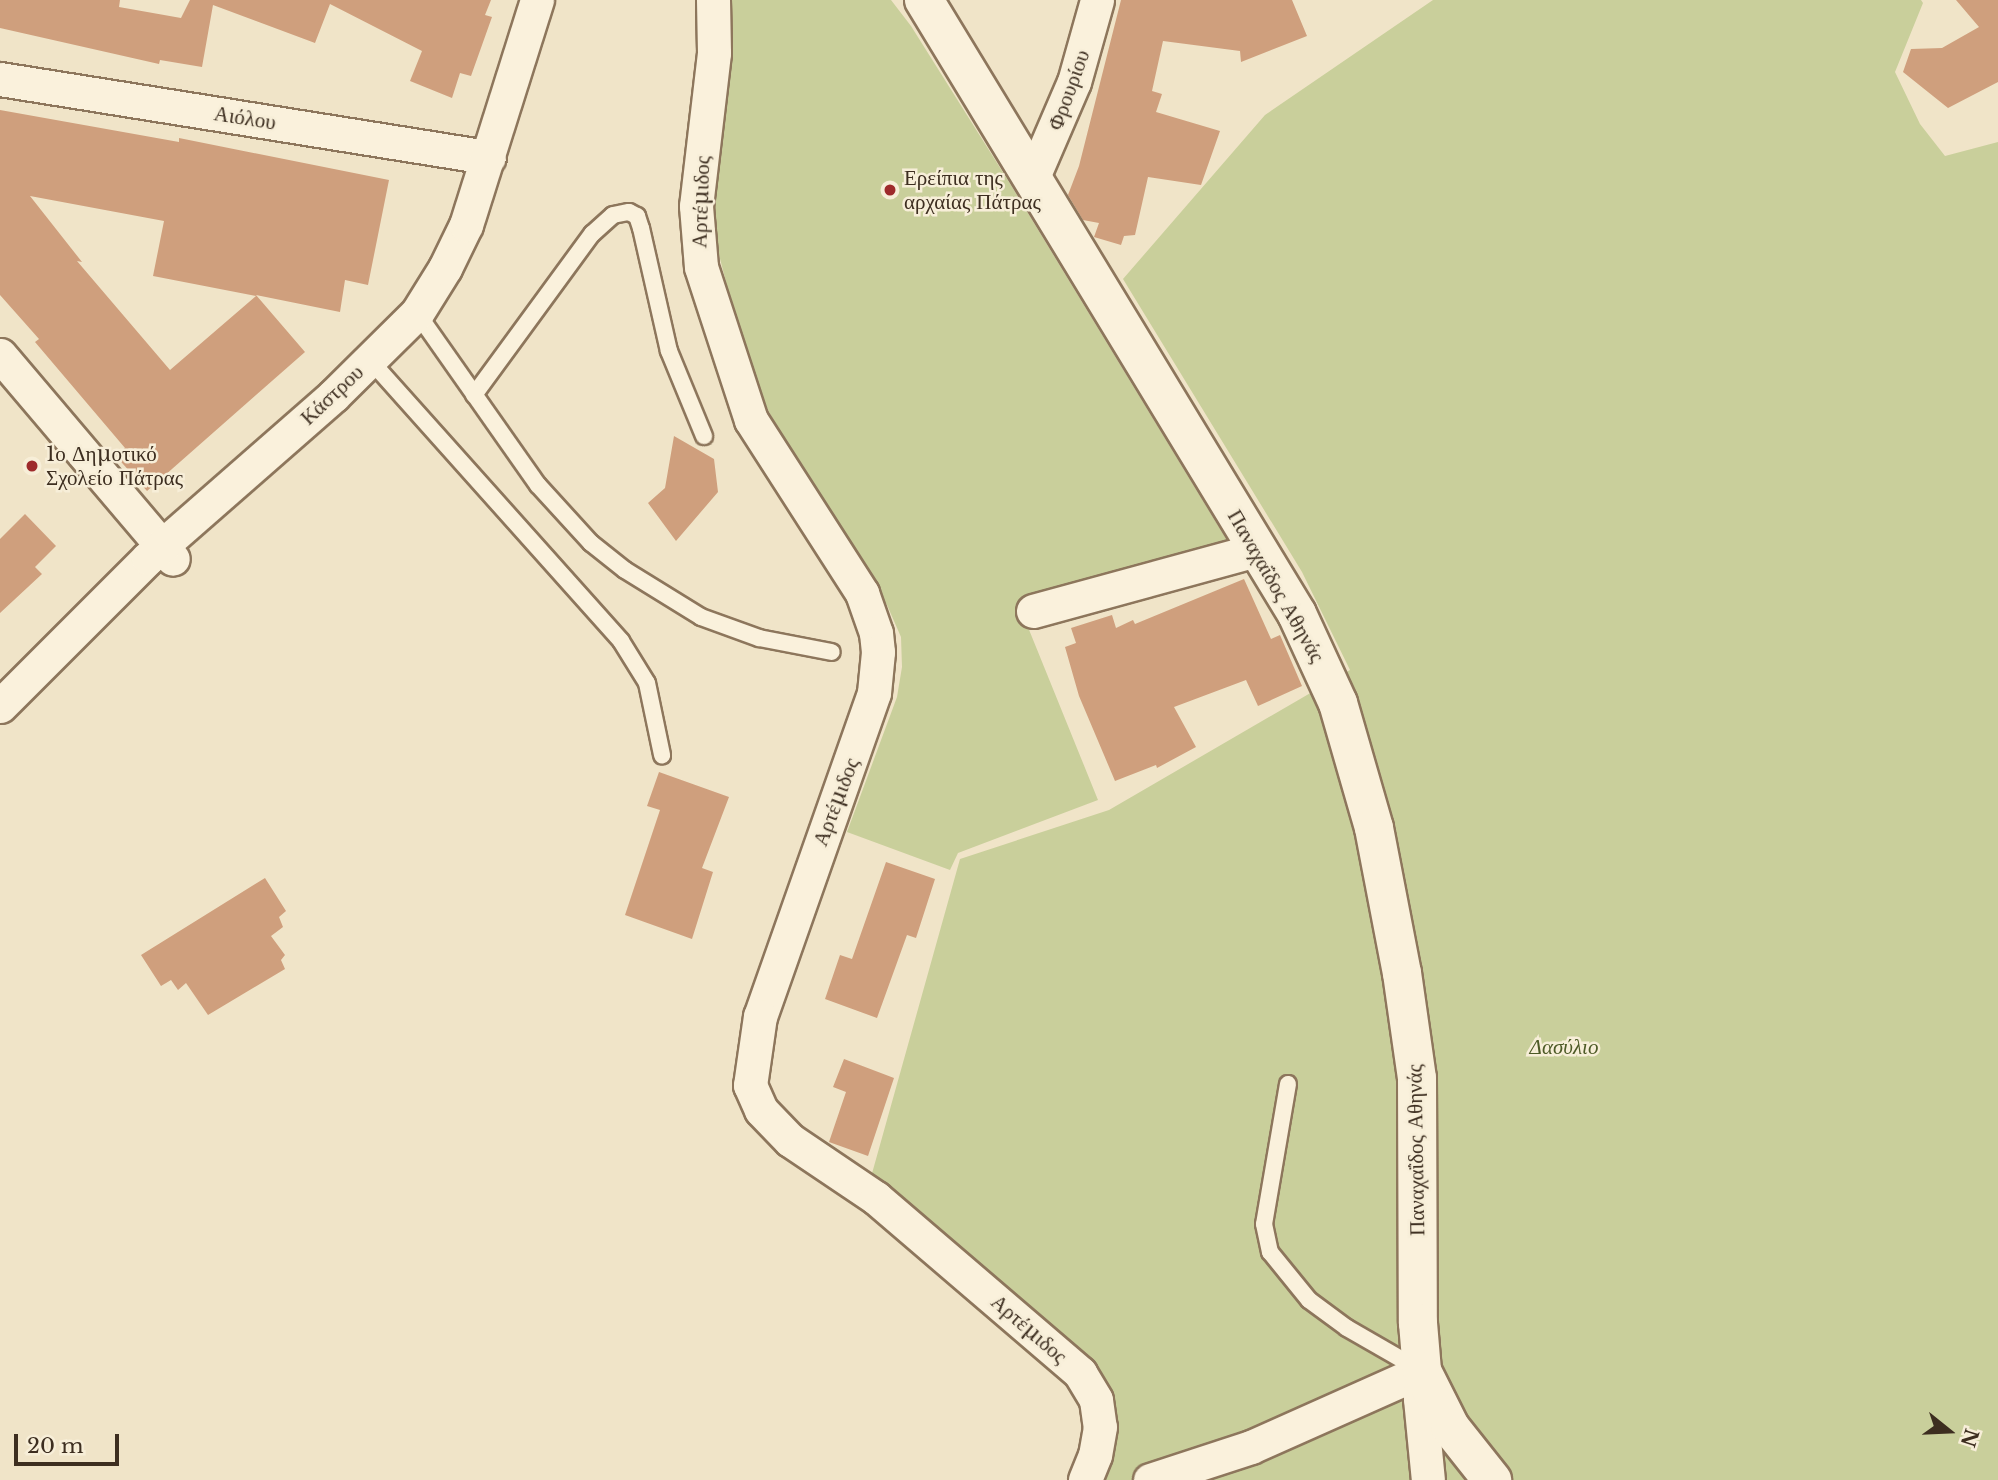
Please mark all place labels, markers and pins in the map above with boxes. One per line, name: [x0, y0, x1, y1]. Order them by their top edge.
place label: Ερείπια της αρχαίας Πάτρας: [904, 165, 1041, 215]
marker: Ερείπια της αρχαίας Πάτρας: [882, 182, 898, 198]
place label: 1ο Δημοτικό Σχολείο Πάτρας: [46, 441, 183, 491]
marker: 1ο Δημοτικό Σχολείο Πάτρας: [24, 458, 40, 474]

